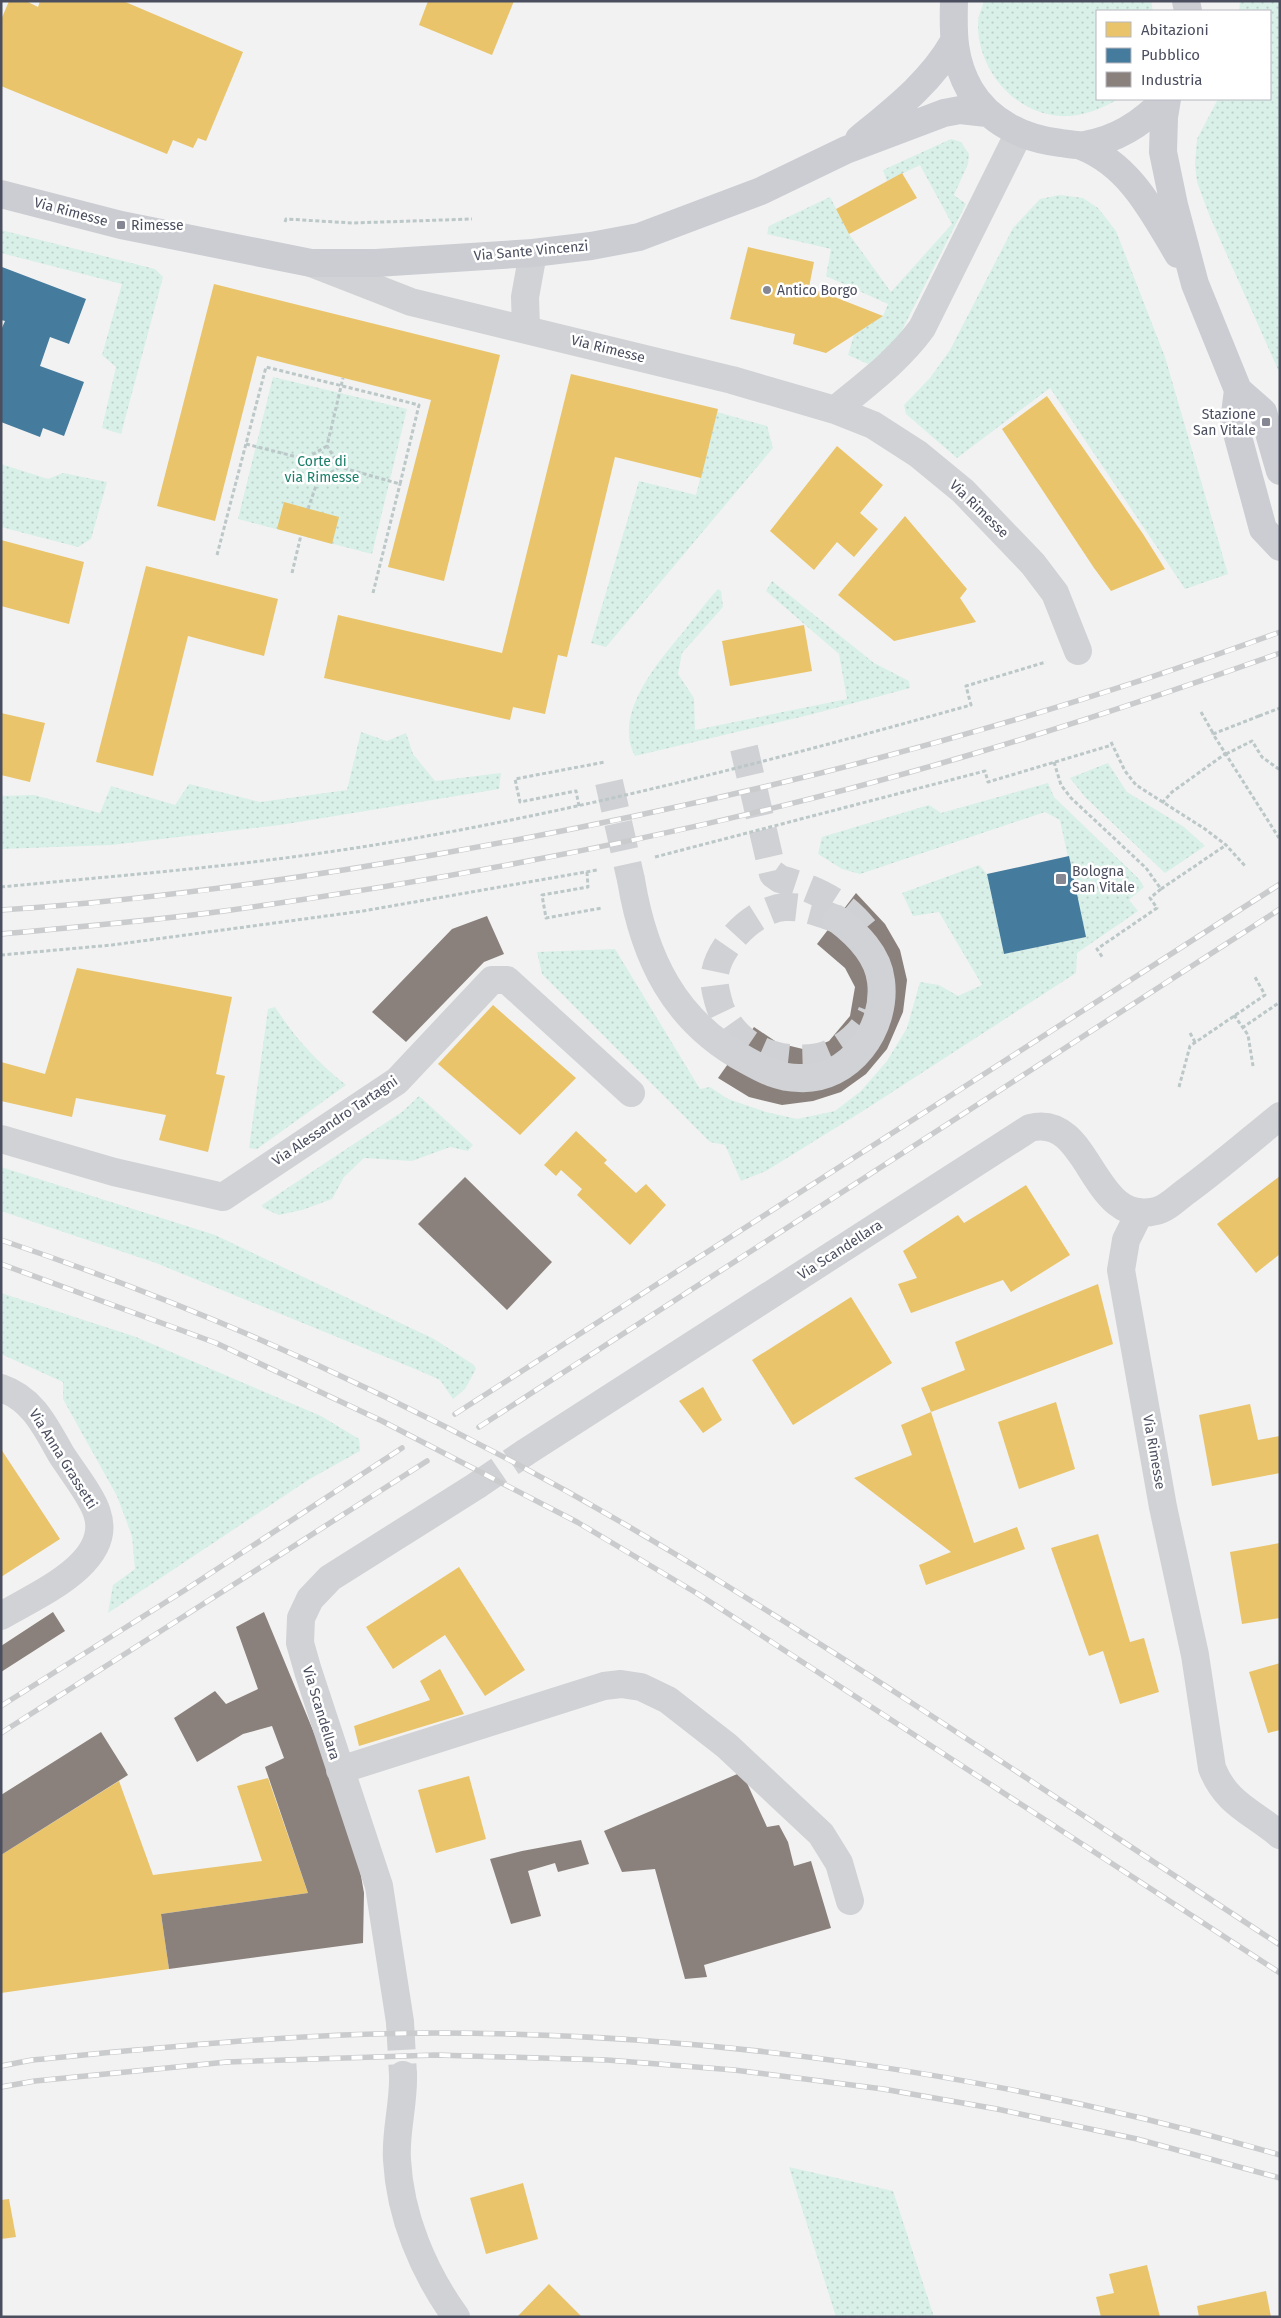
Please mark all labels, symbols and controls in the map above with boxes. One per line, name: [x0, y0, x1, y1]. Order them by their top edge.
legend: [1096, 10, 1271, 100]
text: Abitazioni: [1141, 21, 1209, 39]
text: Pubblico: [1141, 46, 1200, 64]
text: Industria: [1141, 71, 1203, 89]
street label: Via Rimesse: [32, 194, 110, 230]
place label: Rimesse: [131, 217, 184, 234]
marker: Rimesse: [115, 219, 127, 231]
street label: Via Sante Vincenzi: [473, 238, 589, 264]
place label: Antico Borgo: [777, 282, 858, 299]
marker: Antico Borgo: [761, 284, 773, 296]
street label: Via Rimesse: [569, 332, 647, 366]
place label: Stazione San Vitale: [1193, 406, 1256, 439]
marker: Stazione San Vitale: [1260, 416, 1272, 428]
park label: Corte di via Rimesse: [285, 453, 359, 486]
street label: Via Rimesse: [946, 477, 1012, 541]
place label: Bologna San Vitale: [1072, 863, 1135, 896]
marker: Bologna San Vitale: [1054, 872, 1068, 886]
street label: Via Alessandro Tartagni: [269, 1073, 401, 1169]
street label: Via Scandellara: [795, 1216, 885, 1284]
street label: Via Anna Grassetti: [25, 1406, 101, 1512]
street label: Via Rimesse: [1139, 1413, 1169, 1491]
street label: Via Scandellara: [299, 1664, 343, 1762]

